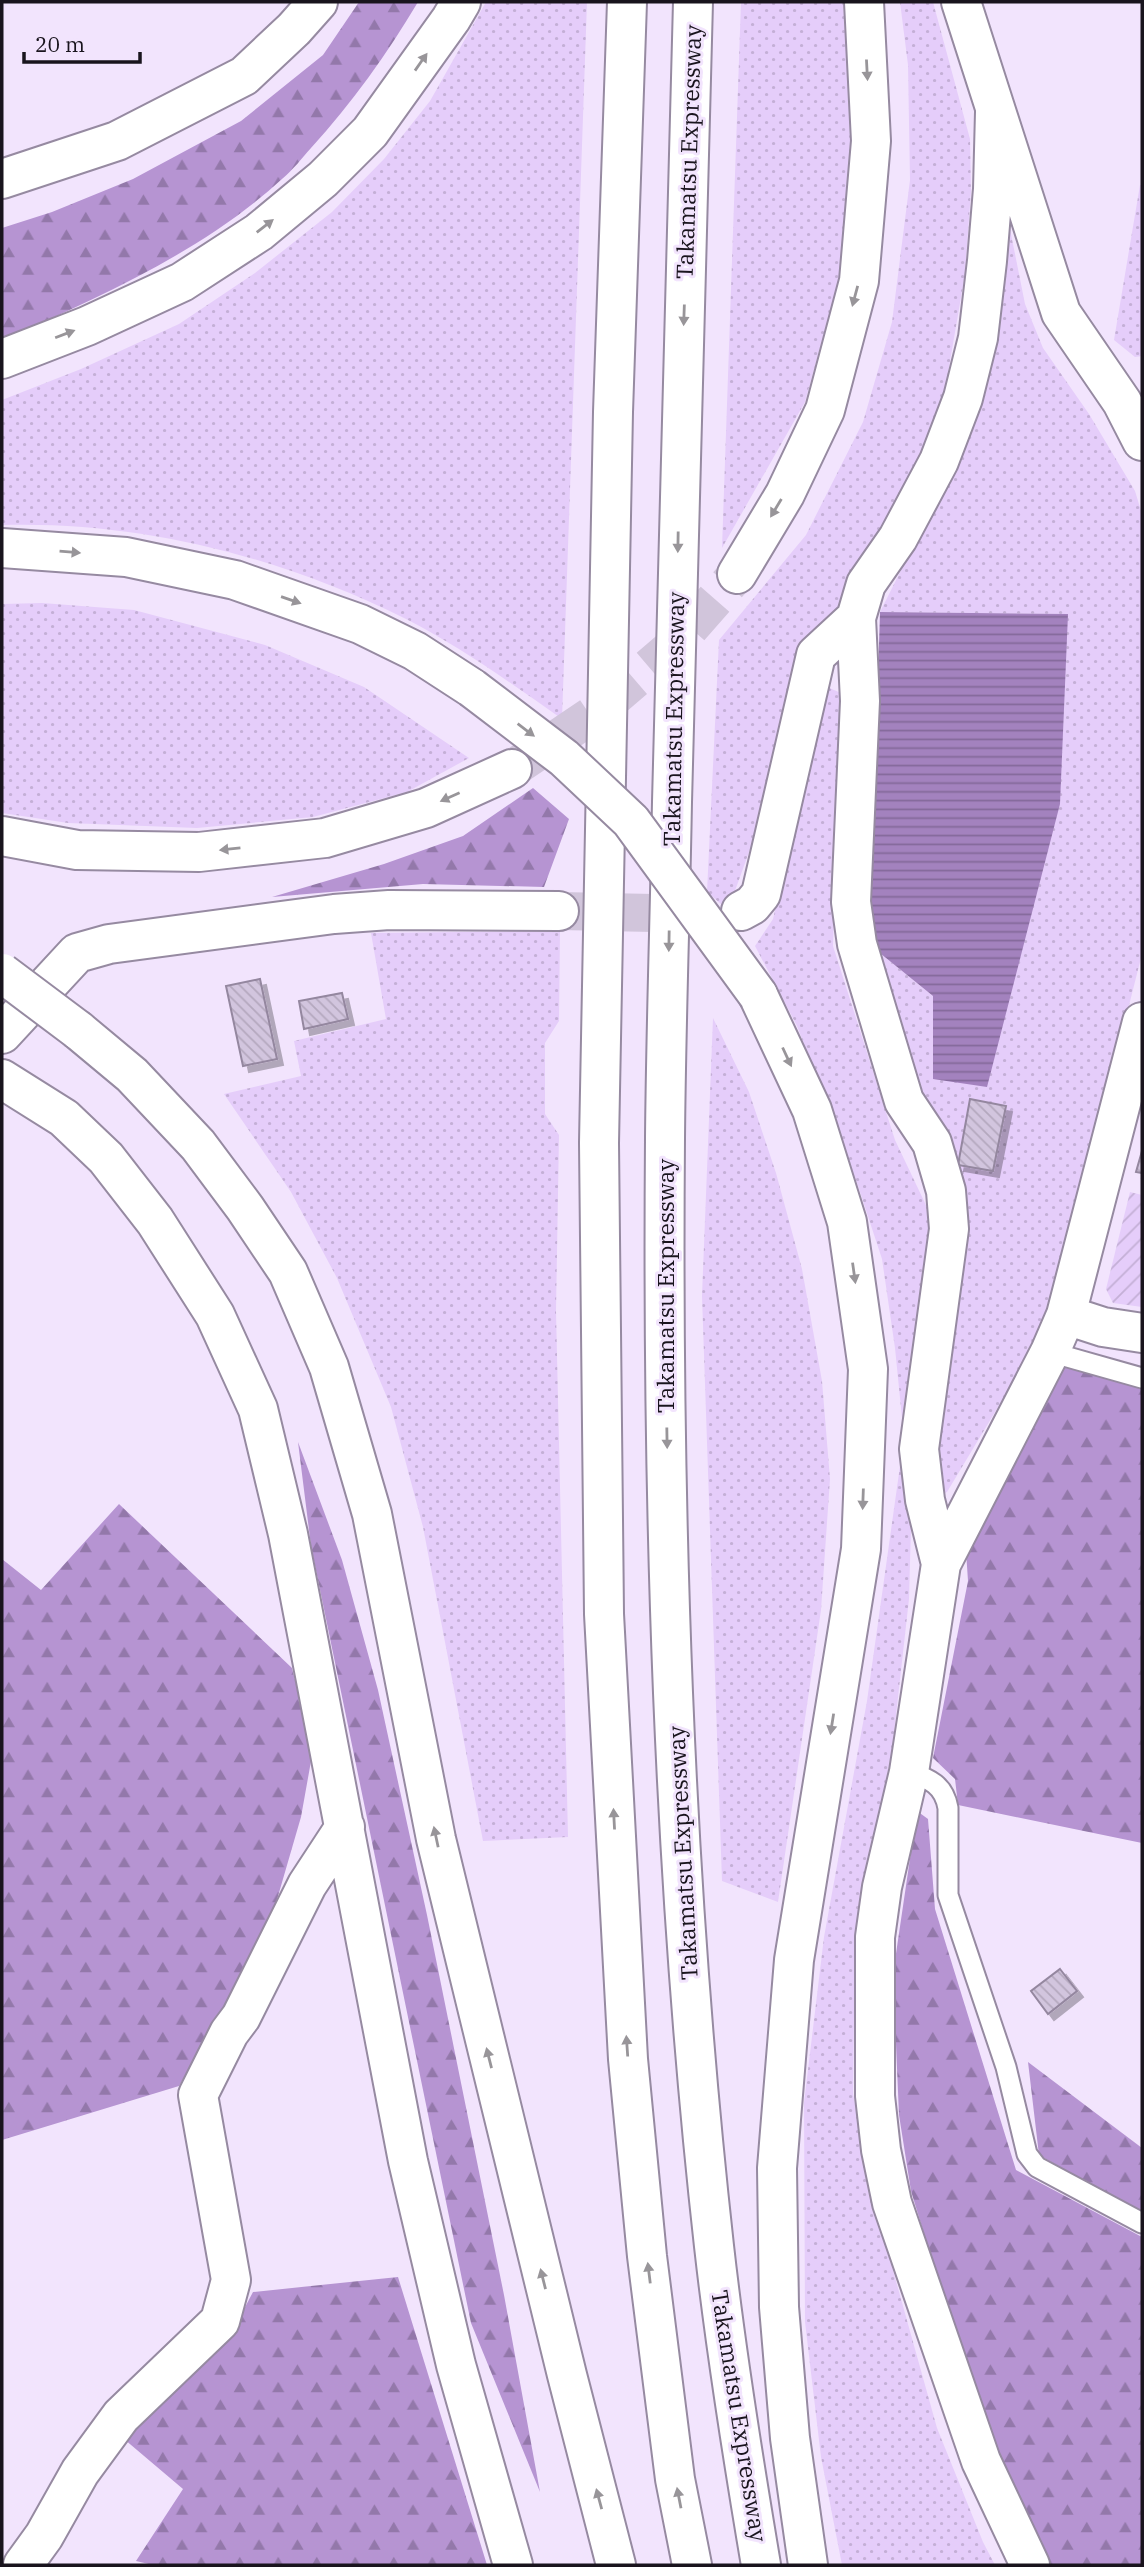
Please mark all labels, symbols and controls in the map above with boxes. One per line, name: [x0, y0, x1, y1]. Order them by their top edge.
scale bar: [24, 21, 140, 65]
street label: Takamatsu Expressway: [669, 24, 707, 280]
text: 20 m: [35, 30, 85, 58]
one-way arrow: [414, 53, 428, 71]
one-way arrow: [862, 59, 873, 81]
one-way arrow: [255, 219, 273, 234]
one-way arrow: [849, 285, 860, 307]
one-way arrow: [678, 304, 690, 326]
one-way arrow: [55, 328, 76, 339]
one-way arrow: [770, 499, 782, 518]
one-way arrow: [673, 532, 684, 554]
one-way arrow: [59, 547, 81, 558]
street label: Takamatsu Expressway: [656, 591, 690, 846]
one-way arrow: [281, 595, 302, 606]
one-way arrow: [517, 722, 535, 736]
one-way arrow: [440, 791, 460, 803]
one-way arrow: [219, 844, 241, 855]
one-way arrow: [664, 930, 675, 952]
one-way arrow: [781, 1047, 793, 1067]
street label: Takamatsu Expressway: [650, 1158, 680, 1413]
one-way arrow: [849, 1262, 860, 1284]
one-way arrow: [661, 1427, 673, 1449]
one-way arrow: [857, 1489, 868, 1511]
one-way arrow: [826, 1714, 837, 1736]
street label: Takamatsu Expressway: [660, 1724, 704, 1981]
one-way arrow: [608, 1808, 619, 1830]
one-way arrow: [430, 1825, 441, 1847]
one-way arrow: [622, 2035, 633, 2057]
one-way arrow: [483, 2047, 494, 2069]
one-way arrow: [643, 2262, 654, 2284]
one-way arrow: [537, 2268, 548, 2290]
street label: Takamatsu Expressway: [705, 2288, 775, 2545]
one-way arrow: [674, 2487, 685, 2509]
one-way arrow: [593, 2488, 604, 2510]

